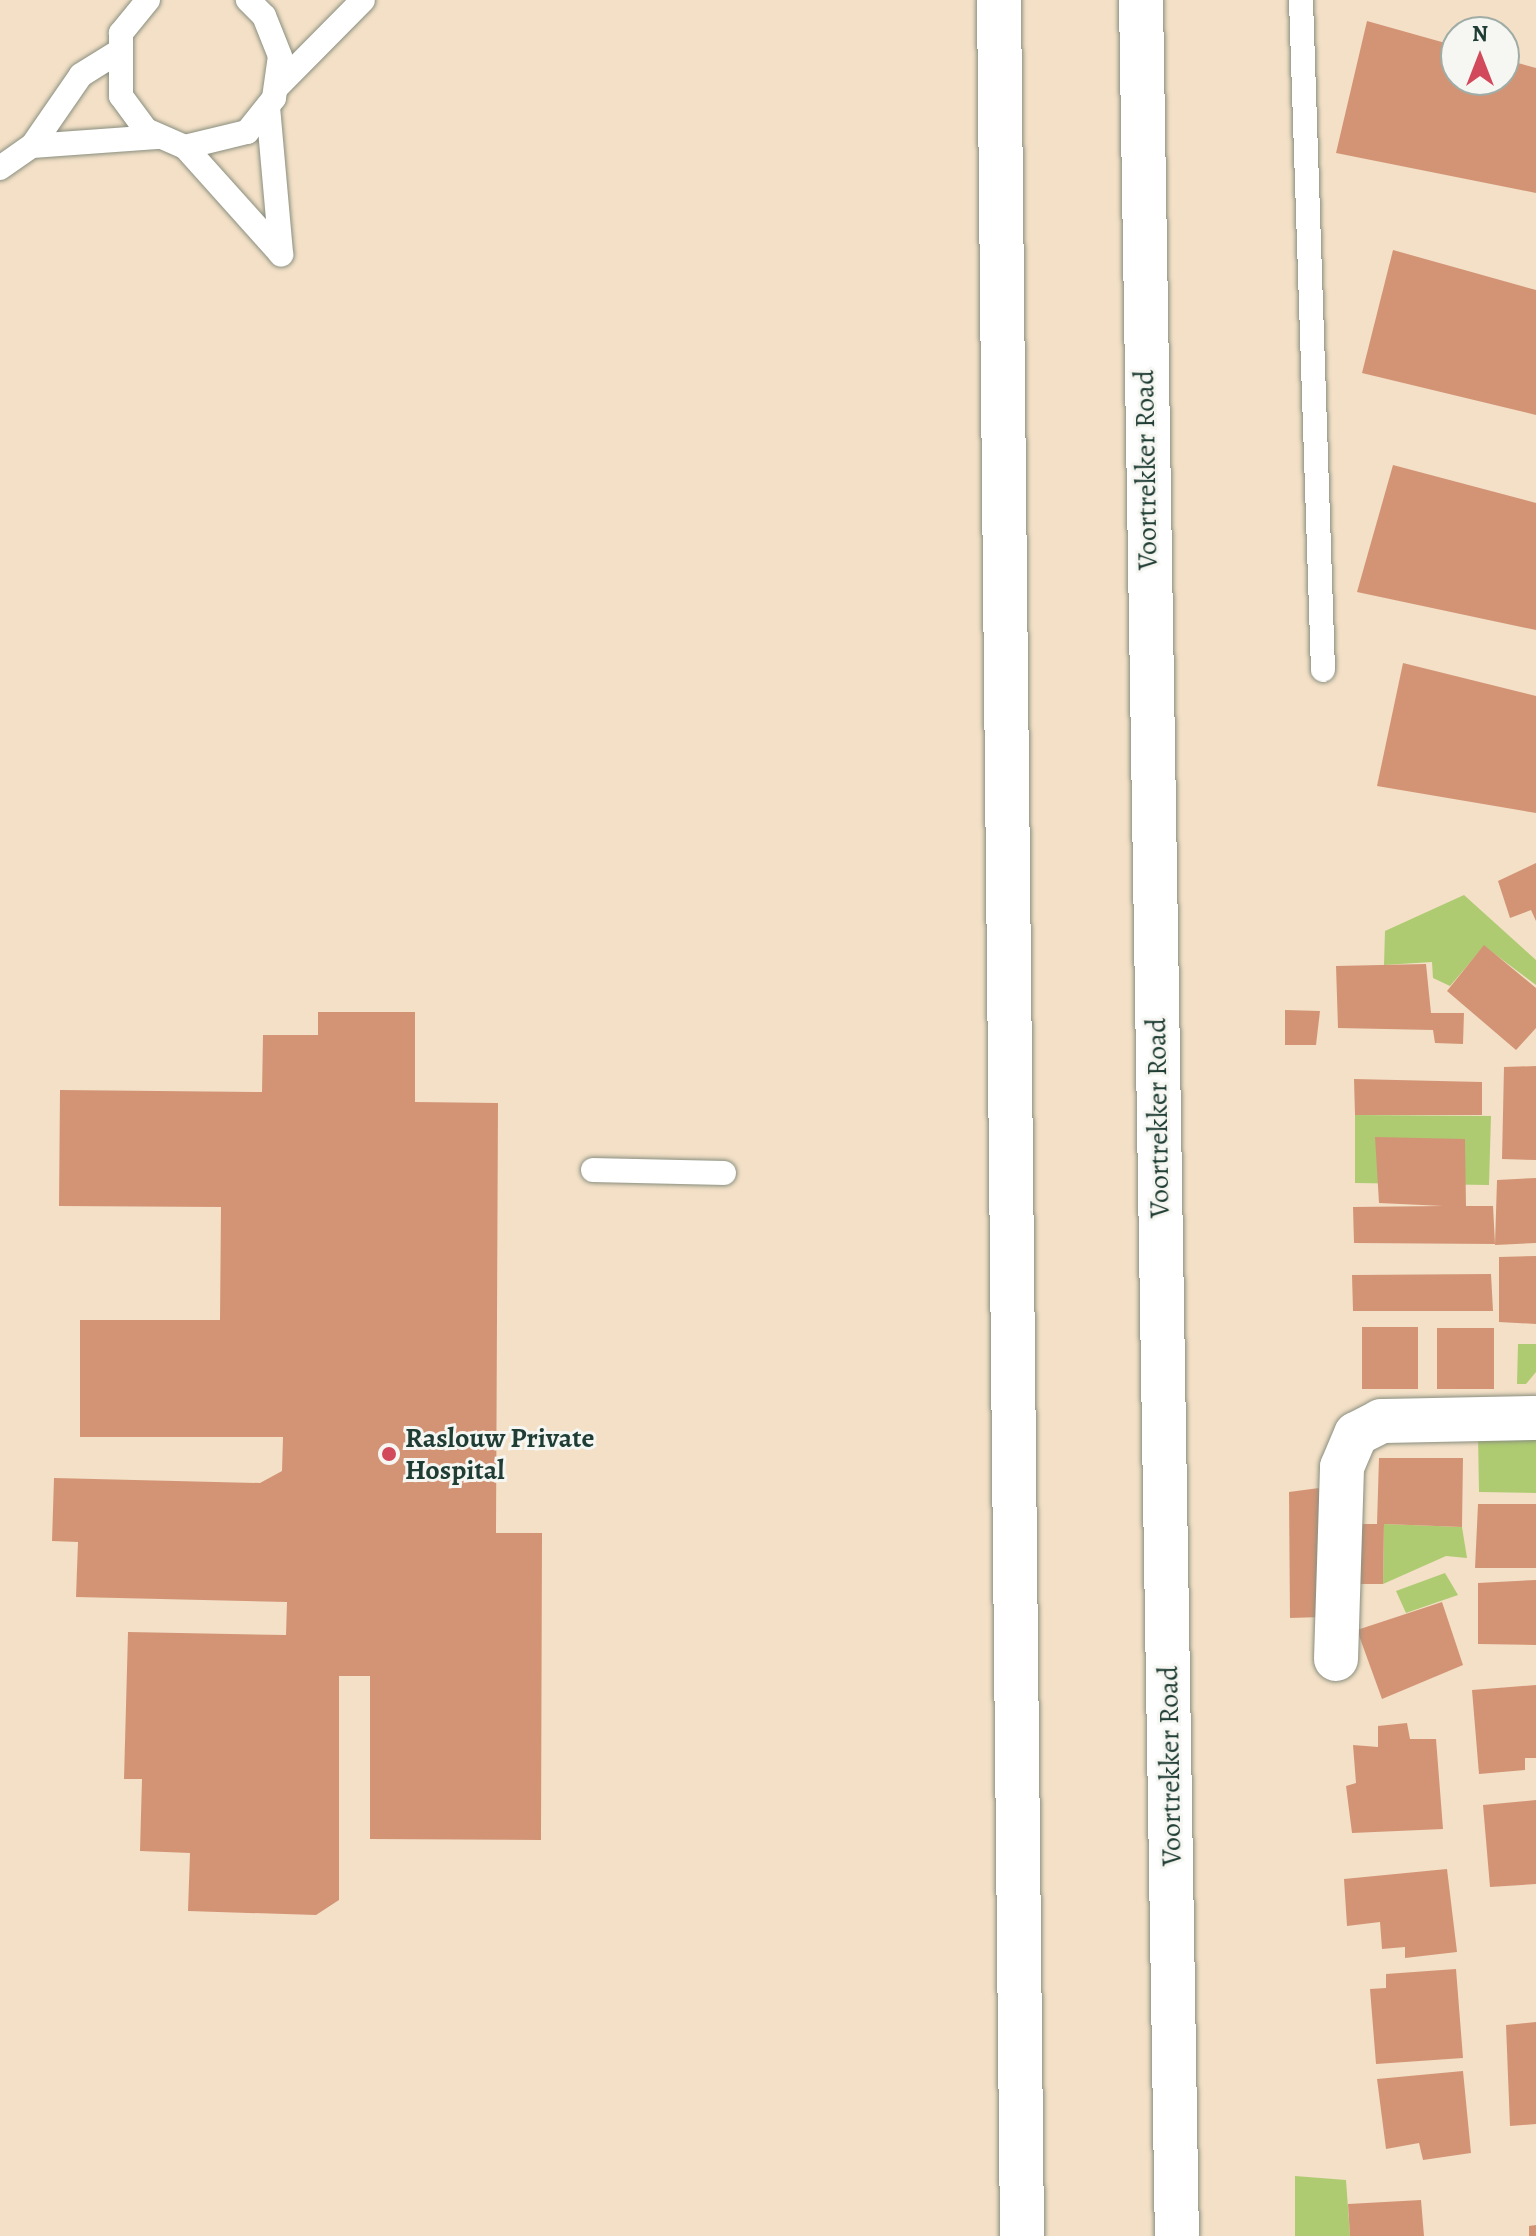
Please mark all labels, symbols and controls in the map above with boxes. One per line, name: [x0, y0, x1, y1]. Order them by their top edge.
north arrow: [1440, 16, 1520, 96]
text: N: [1472, 19, 1488, 49]
street label: Voortrekker Road: [1127, 370, 1165, 570]
street label: Voortrekker Road: [1139, 1018, 1177, 1218]
place label: Raslouw Private Hospital: [405, 1421, 594, 1487]
marker: Raslouw Private Hospital: [380, 1445, 398, 1463]
street label: Voortrekker Road: [1151, 1666, 1189, 1866]

